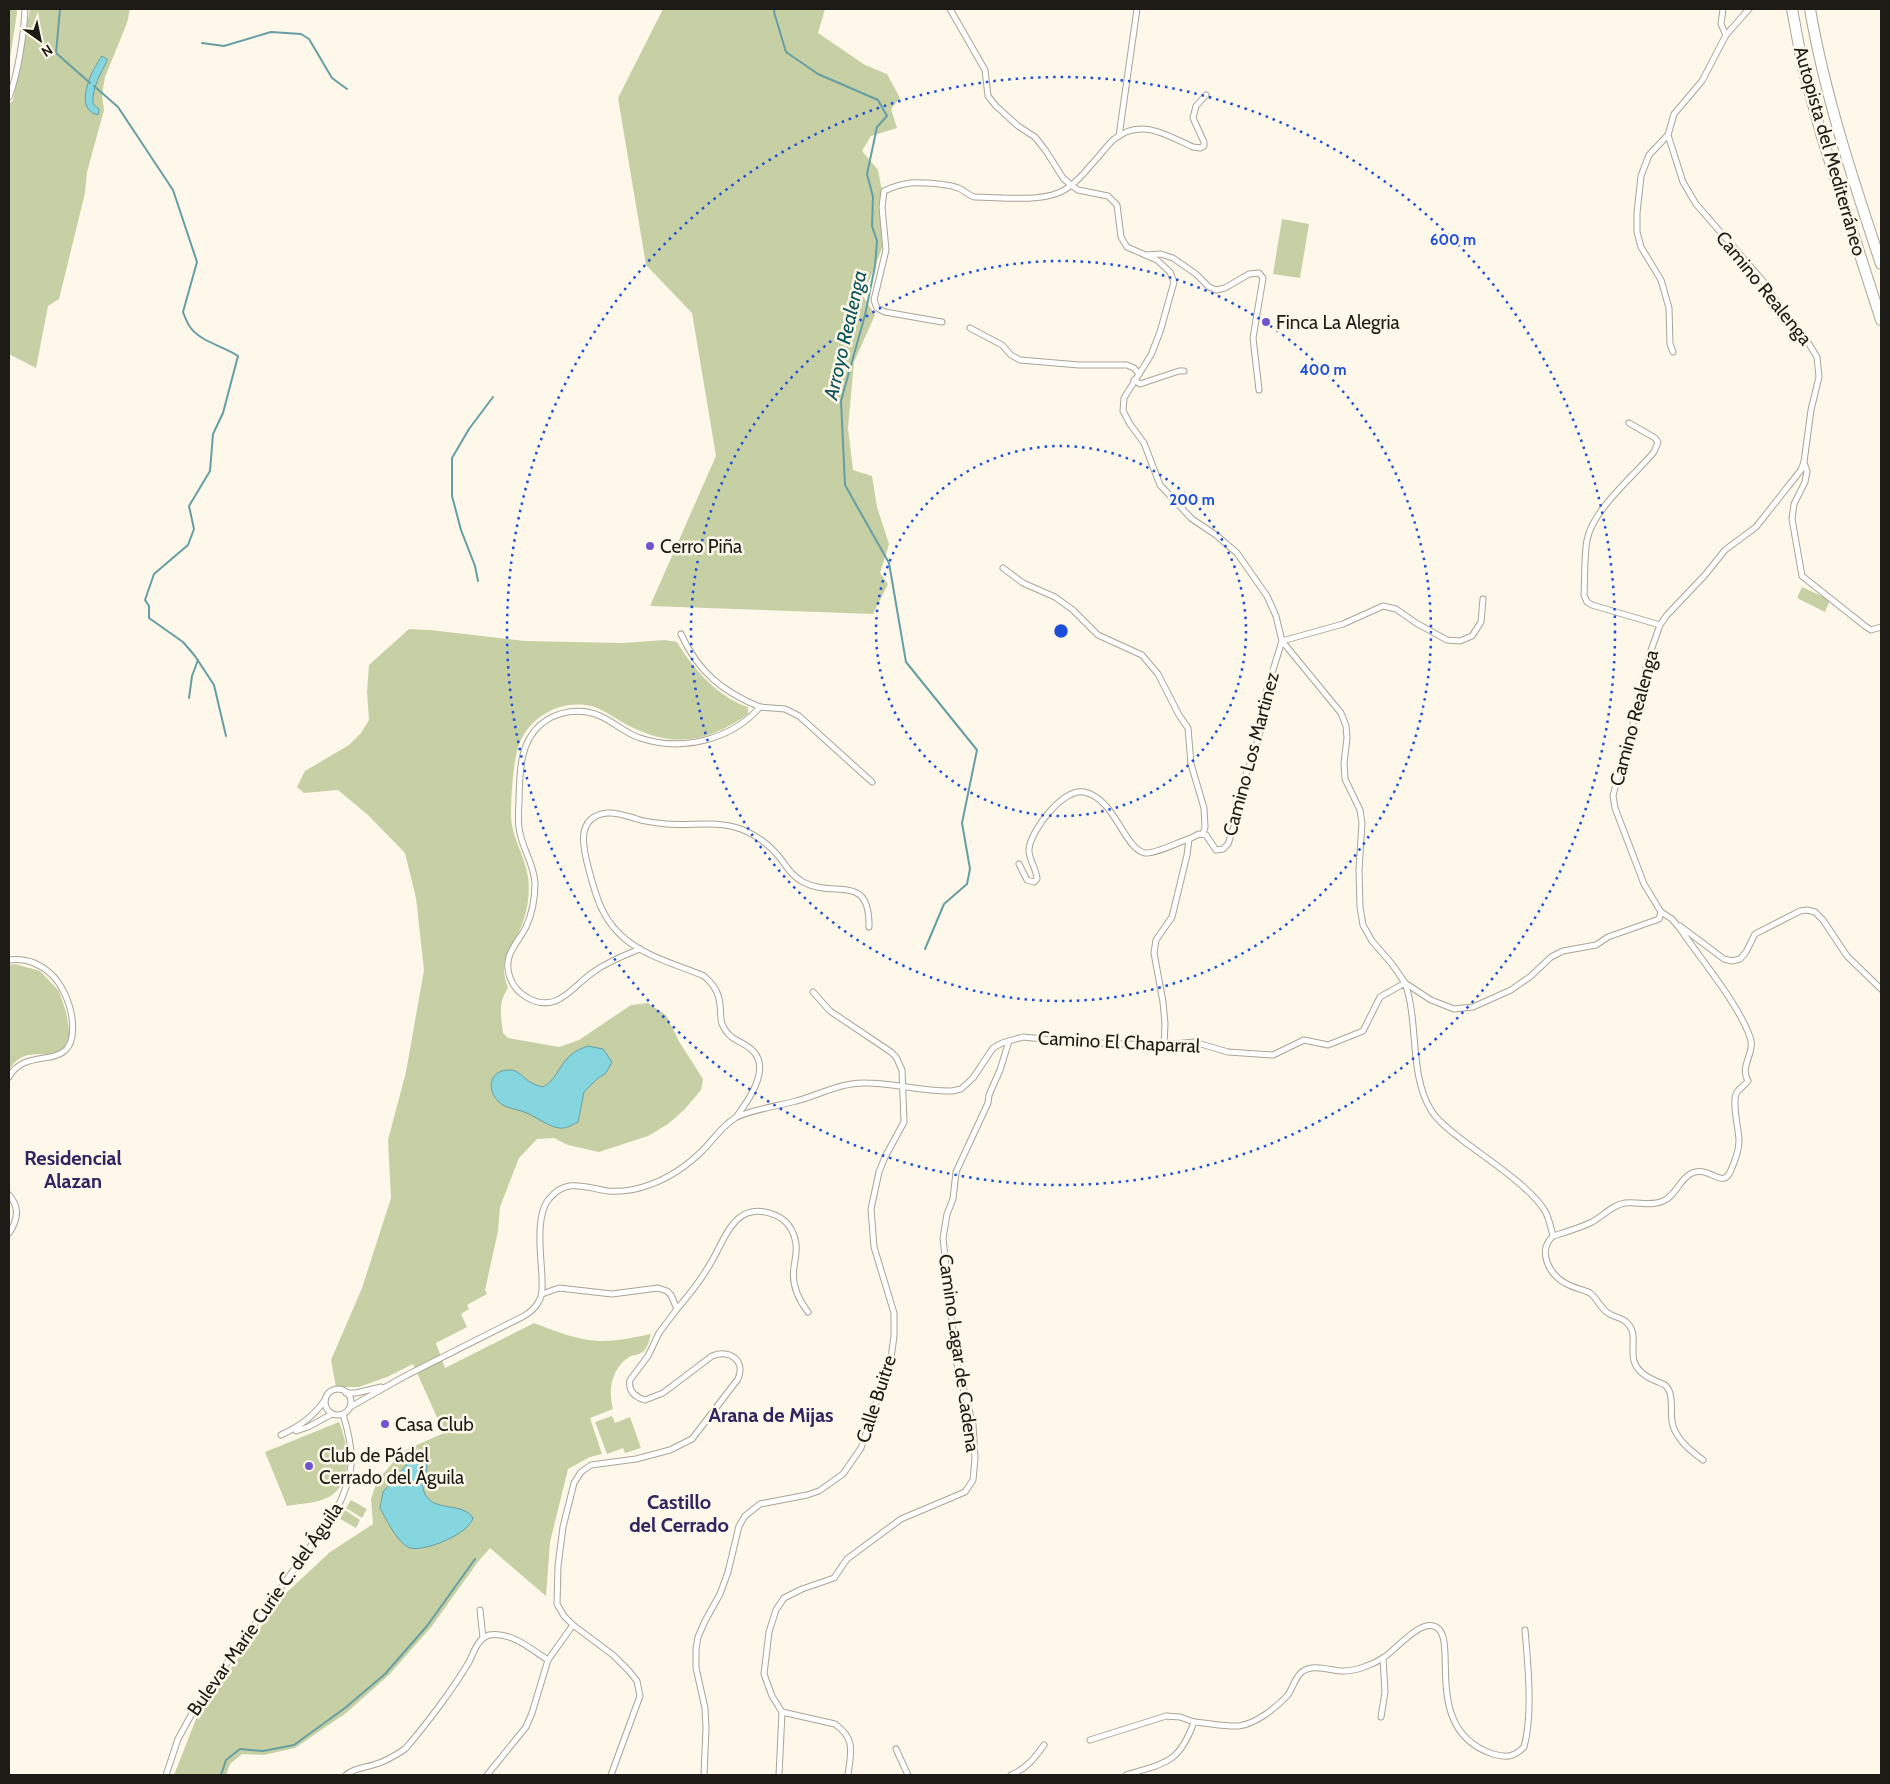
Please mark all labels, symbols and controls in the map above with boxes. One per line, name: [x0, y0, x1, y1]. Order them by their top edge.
north arrow: [15, 15, 65, 65]
text: N: [38, 41, 56, 61]
street label: Autopista del Mediterráneo: [1789, 44, 1871, 258]
street label: Camino Realenga: [1711, 226, 1817, 350]
text: 600 m: [1430, 231, 1476, 249]
water label: Arroyo Realenga: [818, 268, 872, 403]
place label: Finca La Alegria: [1276, 311, 1400, 334]
marker: Finca La Alegria: [1260, 316, 1272, 328]
text: 400 m: [1300, 361, 1346, 379]
text: 200 m: [1169, 491, 1215, 509]
place label: Cerro Piña: [660, 535, 742, 558]
marker: Cerro Piña: [644, 540, 656, 552]
centre of rings: [1052, 622, 1070, 640]
street label: Camino Realenga: [1605, 647, 1663, 789]
street label: Camino Los Martinez: [1218, 669, 1284, 839]
street label: Camino El Chaparral: [1037, 1026, 1201, 1058]
district label: Residencial Alazan: [24, 1146, 122, 1193]
street label: Camino Lagar de Cadena: [934, 1252, 984, 1454]
street label: Calle Buitre: [851, 1352, 901, 1446]
district label: Arana de Mijas: [708, 1403, 834, 1427]
place label: Casa Club: [395, 1413, 474, 1436]
marker: Casa Club: [379, 1418, 391, 1430]
place label: Club de Pádel Cerrado del Águila: [319, 1444, 464, 1489]
marker: Club de Pádel Cerrado del Águila: [303, 1460, 315, 1472]
district label: Castillo del Cerrado: [629, 1490, 729, 1537]
street label: Bulevar Marie Curie C. del Águila: [182, 1497, 348, 1720]

